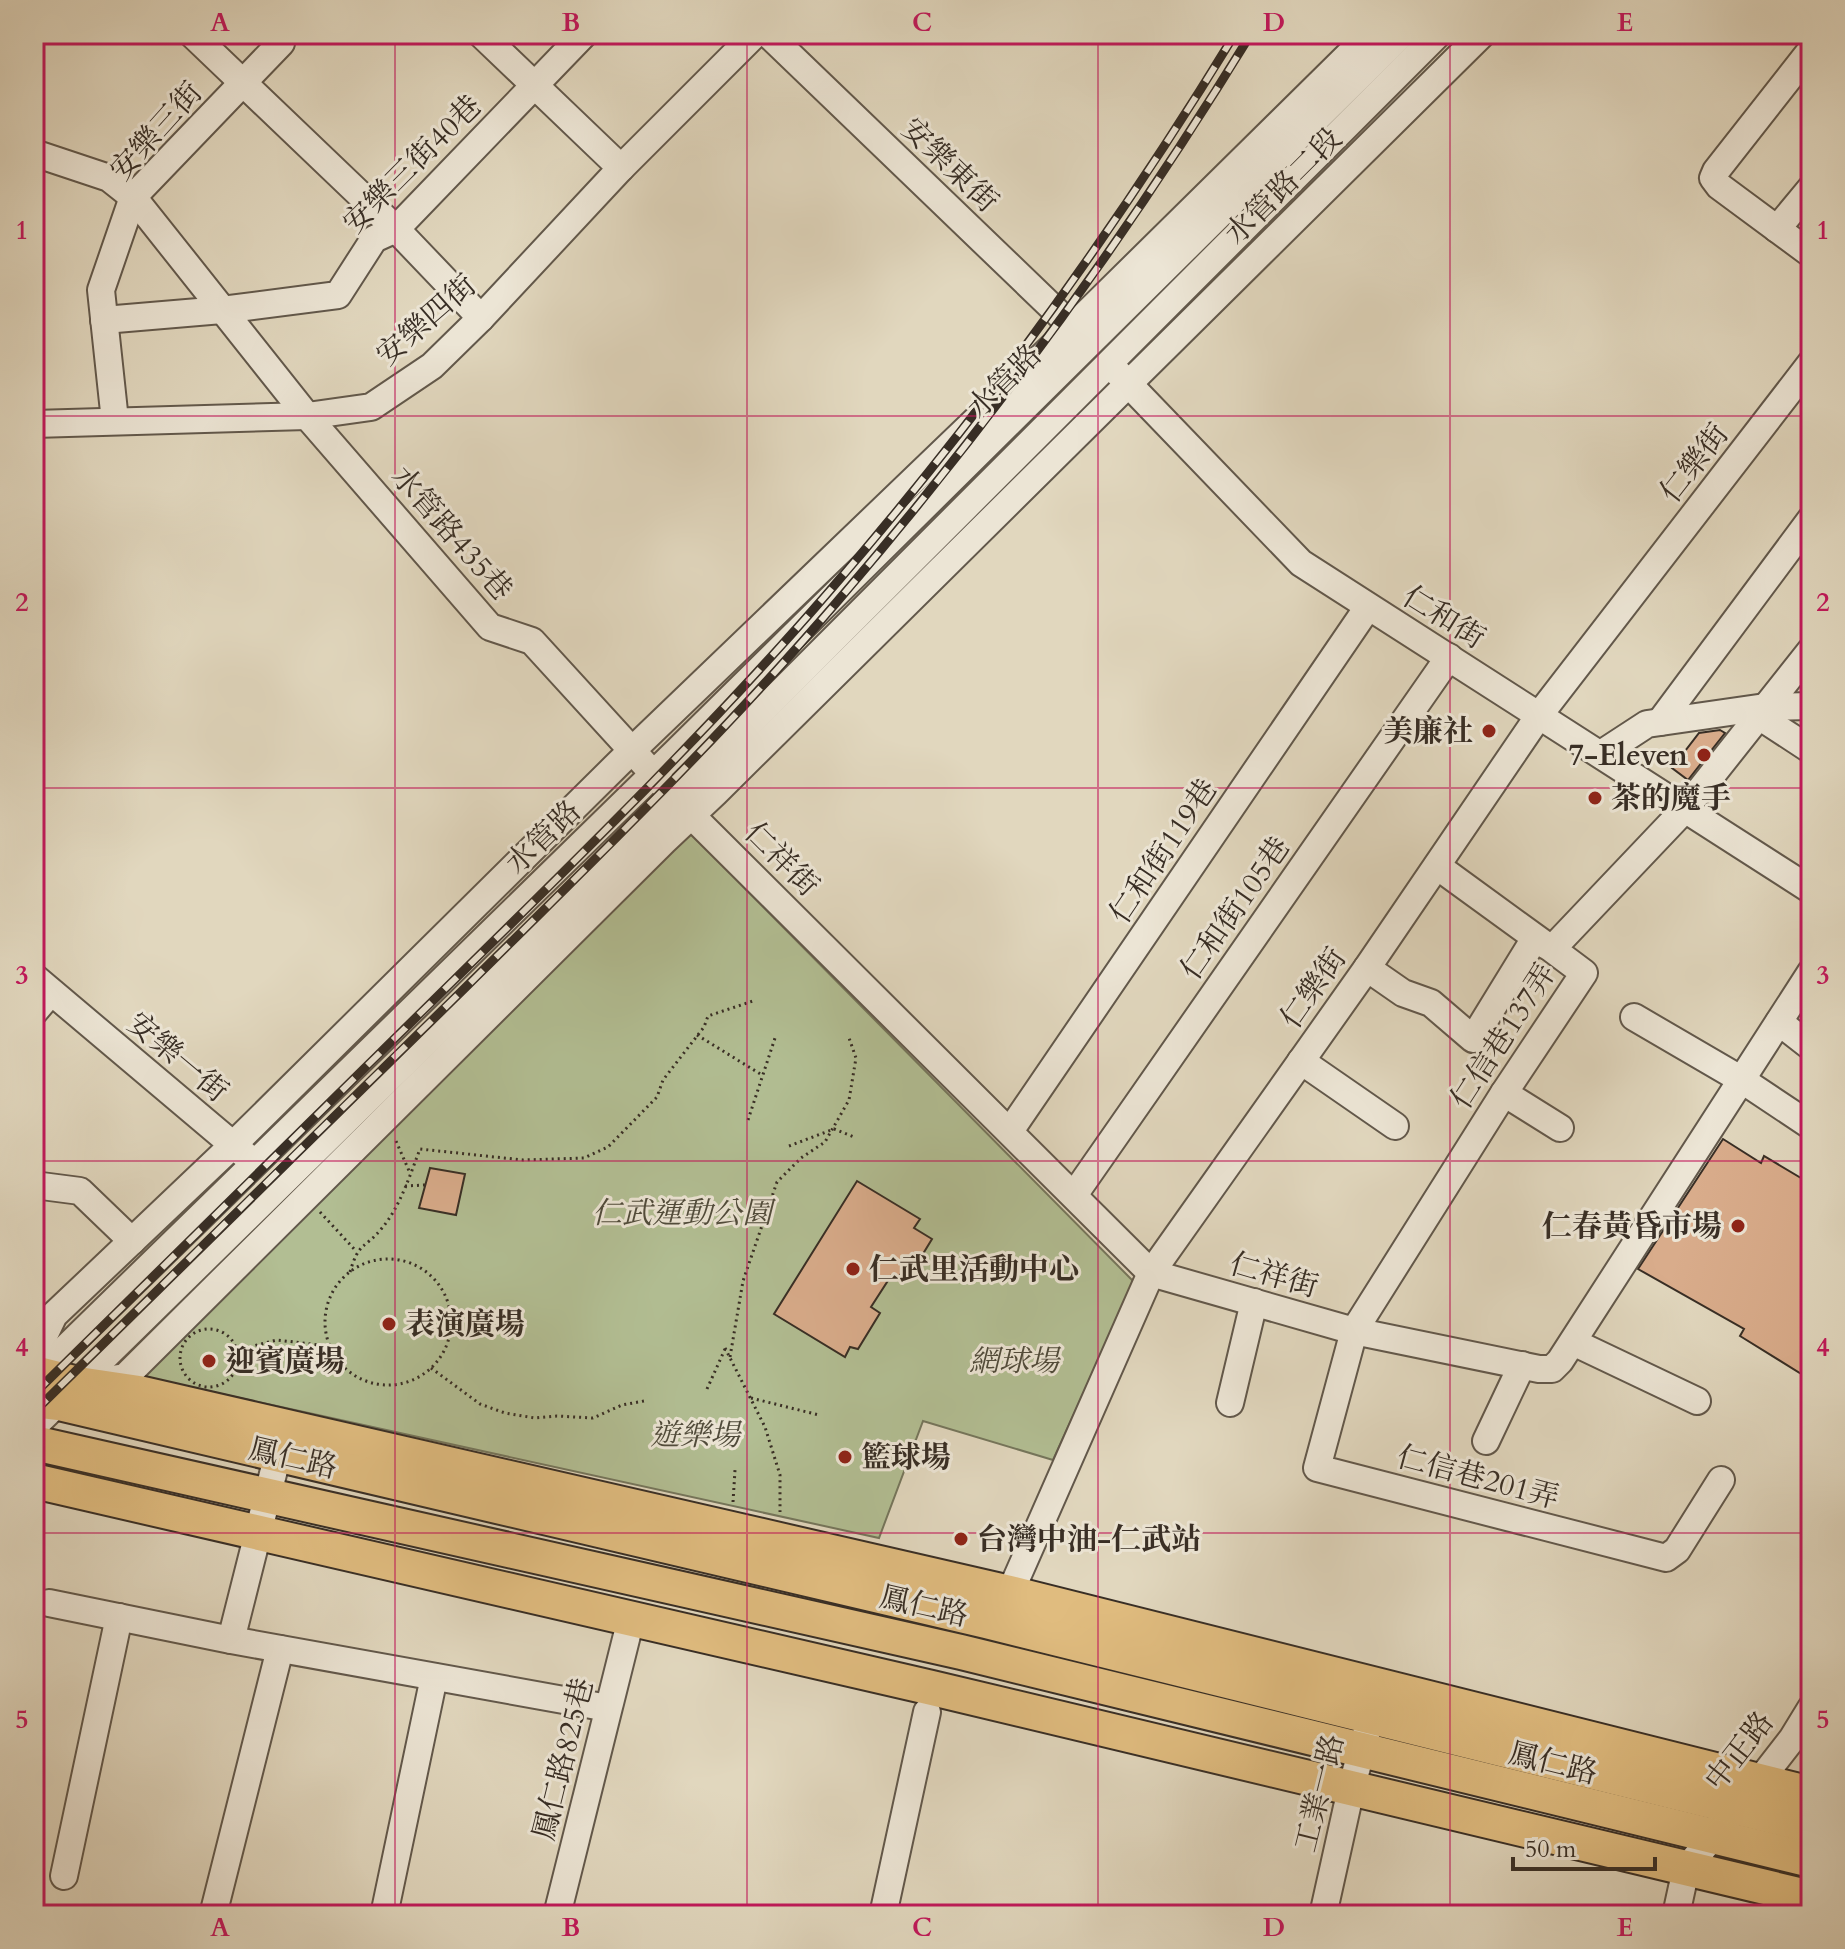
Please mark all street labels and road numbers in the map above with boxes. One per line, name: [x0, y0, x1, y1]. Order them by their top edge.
street label: 安樂三街: [101, 73, 212, 190]
street label: 安樂三街40巷: [334, 86, 491, 243]
street label: 安樂東街: [892, 109, 1007, 222]
street label: 水管路二段: [1216, 119, 1351, 254]
street label: 安樂四街: [368, 266, 485, 375]
street label: 水管路: [958, 335, 1051, 428]
street label: 仁樂街: [1651, 415, 1738, 511]
street label: 水管路435巷: [382, 457, 522, 609]
street label: 仁和街: [1395, 576, 1493, 659]
street label: 仁和街119巷: [1100, 771, 1227, 932]
street label: 水管路: [497, 791, 590, 883]
street label: 仁祥街: [735, 813, 828, 906]
street label: 仁和街105巷: [1171, 828, 1300, 988]
street label: 仁樂街: [1271, 940, 1356, 1037]
street label: 仁信巷137弄: [1441, 955, 1566, 1117]
street label: 安樂一街: [119, 1003, 237, 1112]
street label: 仁祥街: [1225, 1243, 1323, 1308]
street label: 鳳仁路: [244, 1428, 341, 1489]
street label: 仁信巷201弄: [1392, 1436, 1563, 1519]
street label: 鳳仁路: [875, 1576, 972, 1637]
street label: 鳳仁路825巷: [524, 1674, 603, 1845]
street label: 中正路: [1696, 1703, 1783, 1799]
street label: 工業一路: [1285, 1730, 1354, 1856]
street label: 鳳仁路: [1504, 1733, 1602, 1794]

